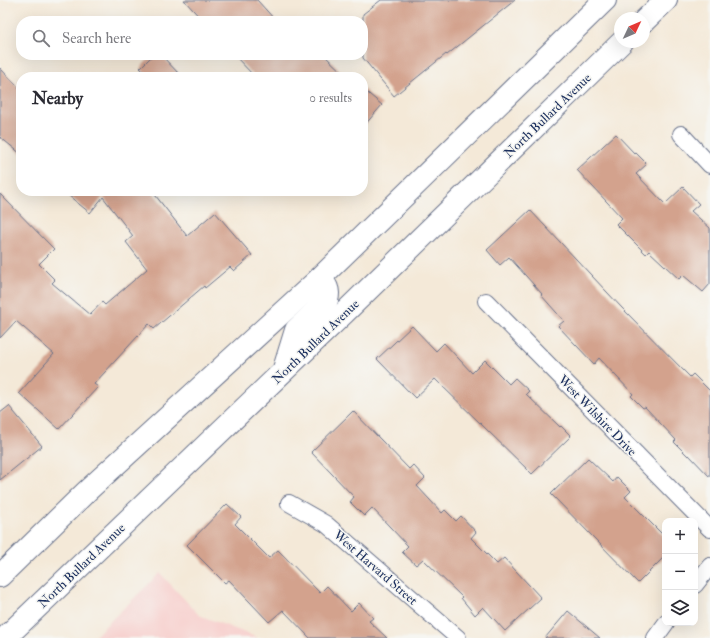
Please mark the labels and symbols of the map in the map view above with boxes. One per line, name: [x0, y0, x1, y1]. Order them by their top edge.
north arrow: [614, 12, 650, 48]
street label: North Bullard Avenue: [501, 70, 595, 161]
street label: North Bullard Avenue: [269, 296, 363, 387]
street label: West Wilshire Drive: [554, 371, 640, 460]
street label: North Bullard Avenue: [35, 520, 129, 611]
street label: West Harvard Street: [329, 526, 421, 609]

